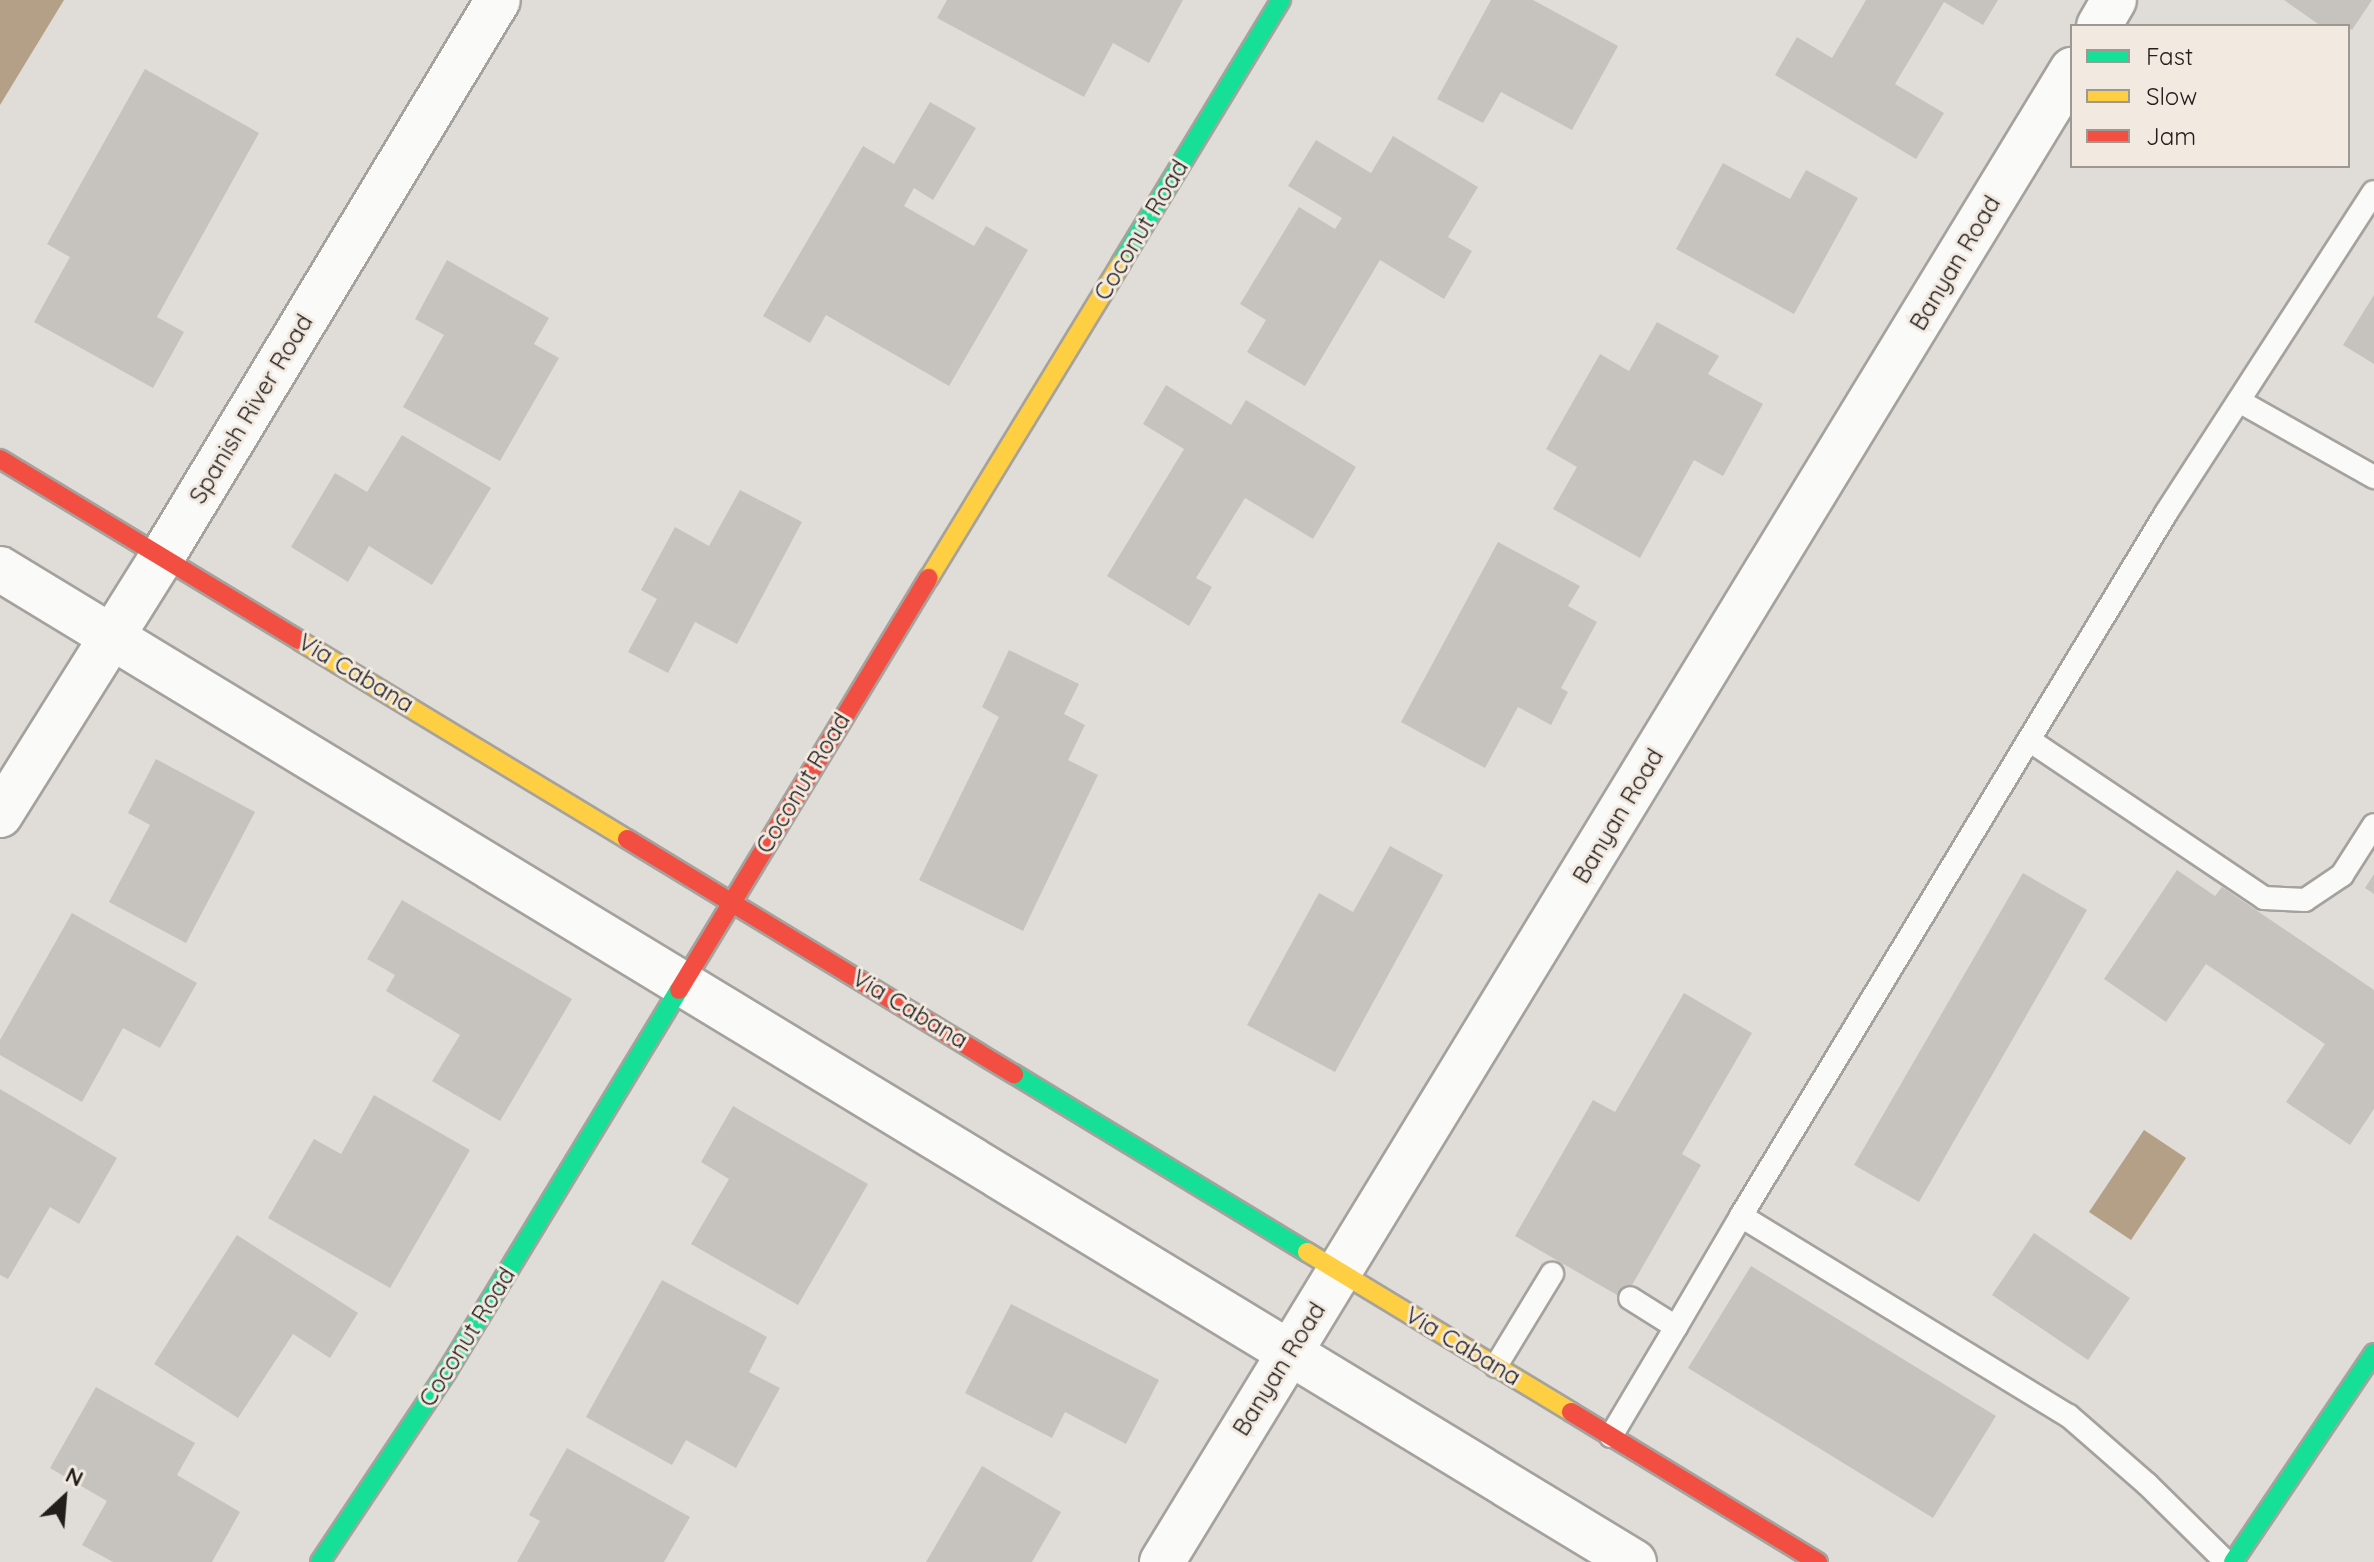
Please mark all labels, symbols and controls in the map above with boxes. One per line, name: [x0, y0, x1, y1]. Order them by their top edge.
legend: [2070, 24, 2350, 168]
text: Fast: [2146, 41, 2193, 71]
text: Slow: [2146, 81, 2197, 111]
text: Jam: [2146, 121, 2196, 151]
street label: Coconut Road: [1088, 155, 1194, 305]
street label: Banyan Road: [1903, 190, 2007, 336]
street label: Spanish River Road: [183, 309, 319, 509]
street label: Via Cabana: [293, 627, 419, 719]
street label: Coconut Road: [750, 708, 856, 858]
street label: Banyan Road: [1566, 743, 1670, 889]
street label: Via Cabana: [847, 963, 973, 1055]
street label: Coconut Road: [413, 1262, 521, 1412]
street label: Banyan Road: [1226, 1297, 1332, 1441]
street label: Via Cabana: [1400, 1300, 1526, 1392]
north arrow: [24, 1458, 104, 1538]
text: N: [61, 1460, 88, 1493]

